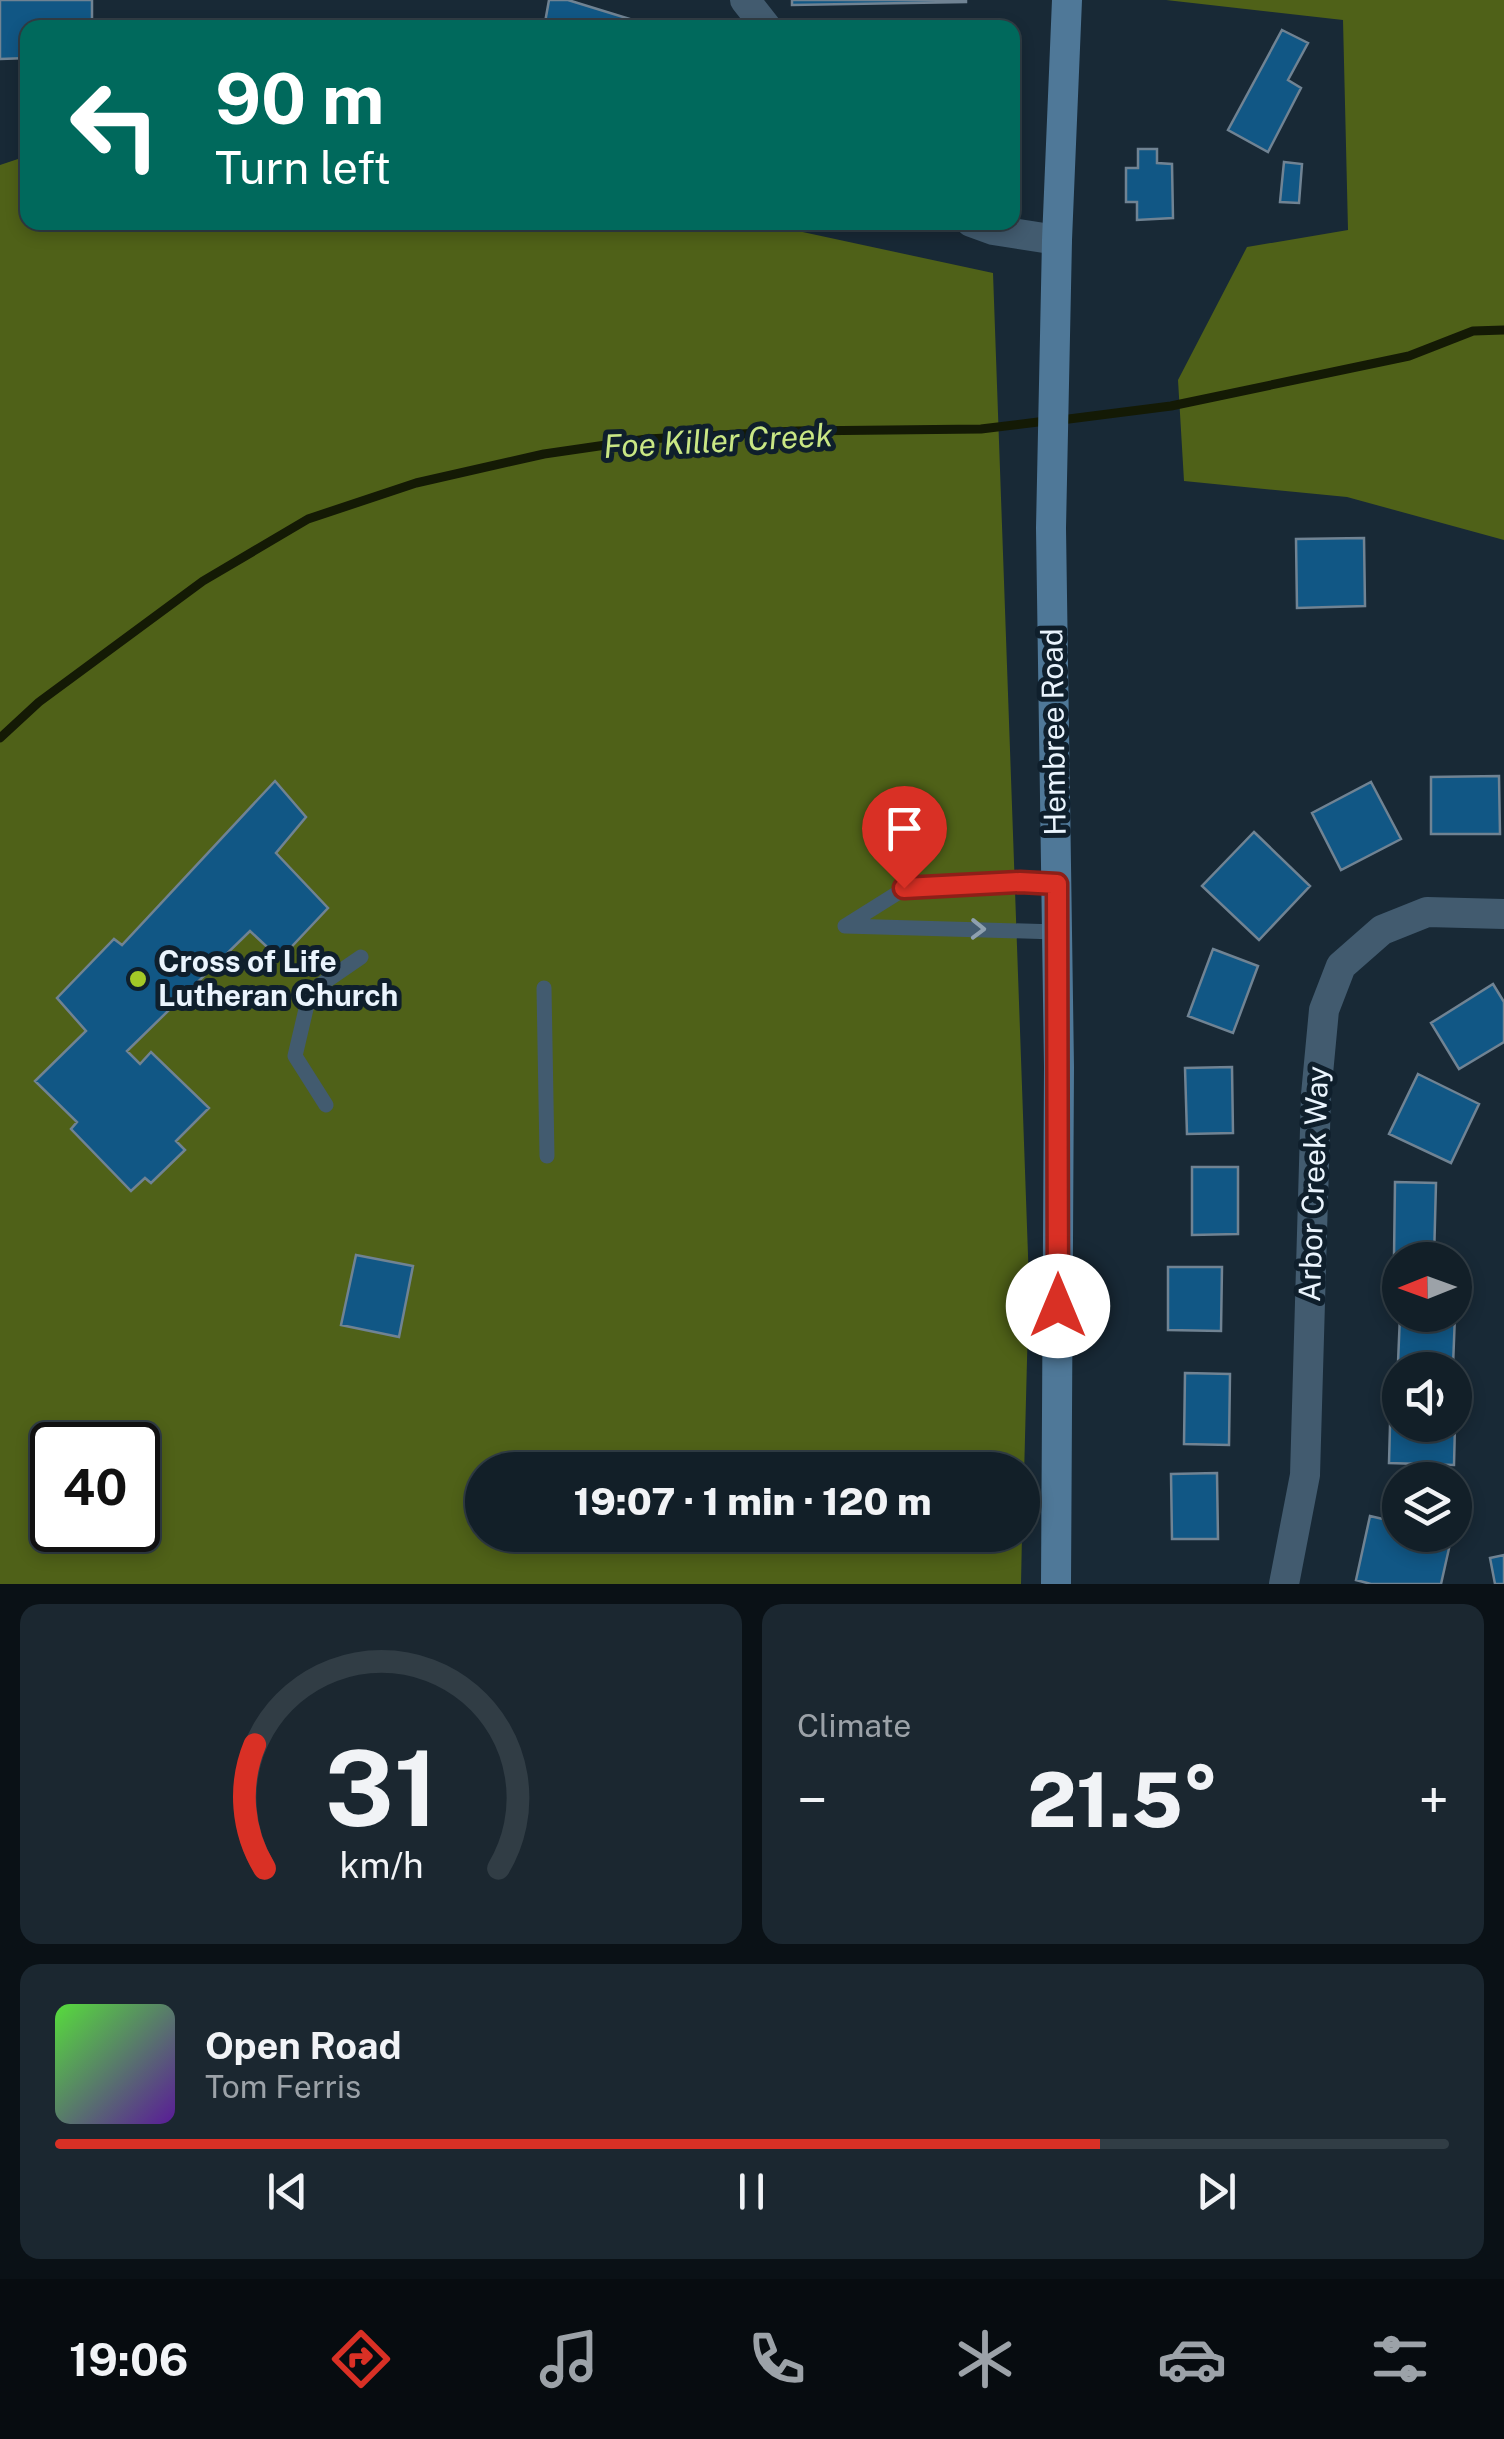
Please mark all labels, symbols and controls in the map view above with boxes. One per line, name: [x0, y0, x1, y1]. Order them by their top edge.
text: 90 m: [215, 57, 385, 140]
icon: left: [50, 60, 180, 190]
text: Turn left: [215, 141, 391, 194]
water label: Foe Killer Creek: [602, 416, 834, 465]
street label: Hembree Road: [1033, 628, 1073, 836]
pin: [862, 786, 947, 889]
icon: arrive: [877, 801, 932, 856]
one-way arrow: [970, 919, 986, 940]
place label: Cross of Life Lutheran Church: [158, 943, 398, 1013]
marker: Cross of Life Lutheran Church: [127, 968, 149, 990]
street label: Arbor Creek Way: [1291, 1065, 1335, 1302]
north arrow: [1382, 1242, 1472, 1332]
map controls: [1382, 1242, 1472, 1552]
position arrow: [1006, 1254, 1110, 1358]
button: sound: [1382, 1352, 1472, 1442]
speed limit sign: 40: [30, 1422, 160, 1552]
button: layers: [1382, 1462, 1472, 1552]
text: 19:07 · 1 min · 120 m: [574, 1479, 931, 1524]
text: Climate: [797, 1707, 911, 1744]
text: 31: [324, 1727, 438, 1849]
text: 21.5°: [1027, 1756, 1219, 1844]
text: −: [797, 1768, 828, 1832]
text: +: [1419, 1768, 1449, 1832]
text: km/h: [339, 1844, 423, 1886]
text: Open Road: [205, 2023, 402, 2068]
text: Tom Ferris: [205, 2068, 361, 2105]
icon: previous: [260, 2164, 315, 2219]
icon: pause: [724, 2164, 779, 2219]
icon: next: [1189, 2164, 1244, 2219]
icon: directions: [326, 2324, 396, 2394]
icon: music: [534, 2324, 604, 2394]
icon: phone: [742, 2324, 812, 2394]
icon: climate: [950, 2324, 1020, 2394]
icon: car: [1157, 2324, 1227, 2394]
icon: filters: [1365, 2324, 1435, 2394]
text: 19:06: [69, 2333, 189, 2386]

